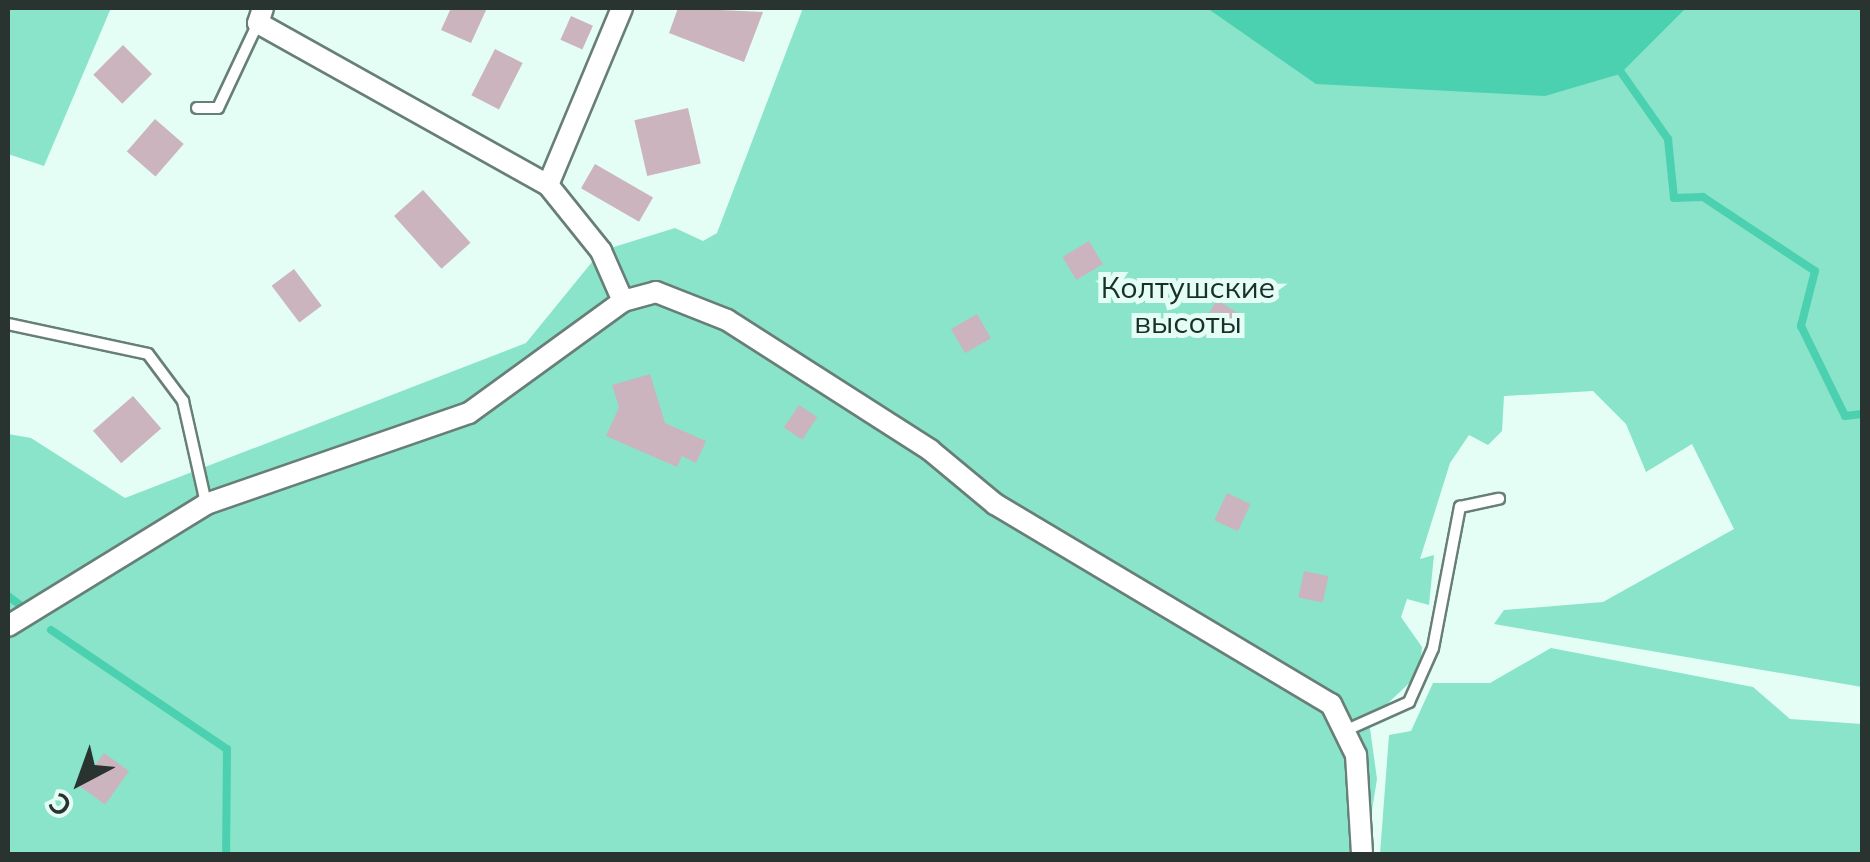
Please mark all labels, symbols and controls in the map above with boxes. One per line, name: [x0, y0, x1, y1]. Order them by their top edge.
park label: Колтушские высоты: [1101, 269, 1275, 340]
north arrow: [30, 732, 130, 832]
text: С: [41, 786, 79, 825]

